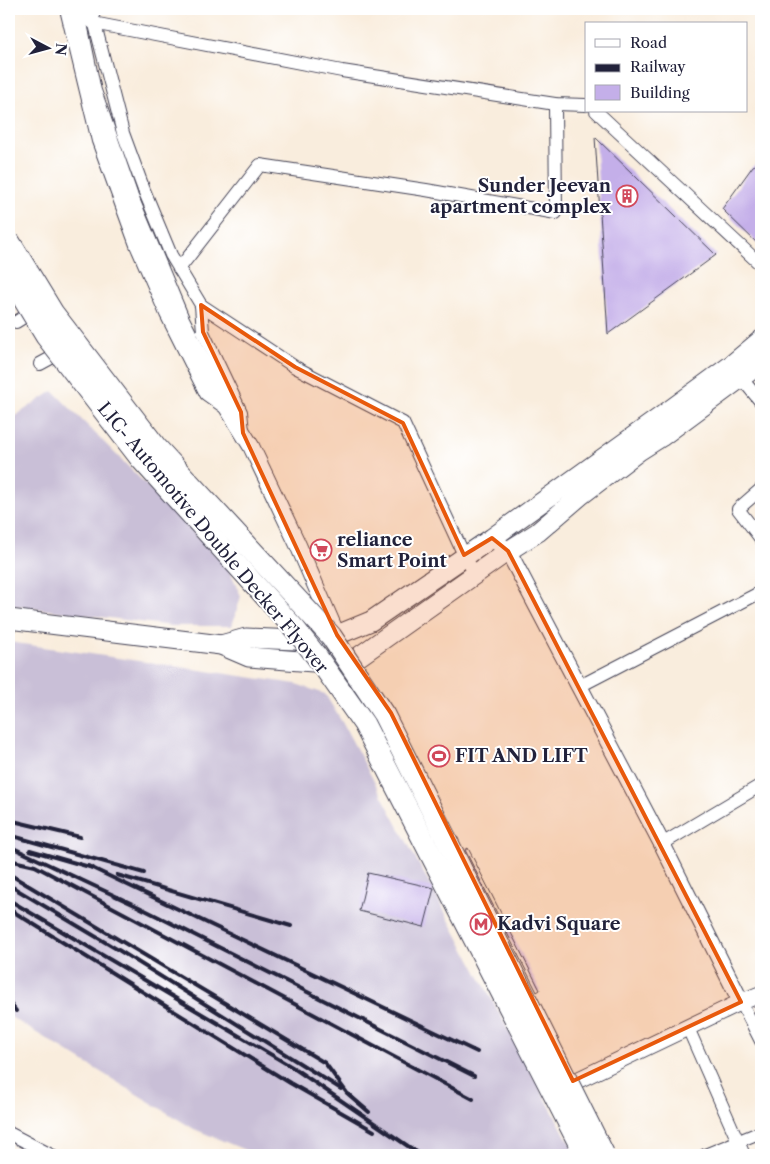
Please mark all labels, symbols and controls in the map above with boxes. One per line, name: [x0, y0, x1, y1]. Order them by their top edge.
north arrow: [22, 22, 72, 72]
legend: [585, 22, 748, 112]
text: Road: [630, 33, 667, 52]
text: N: [51, 42, 71, 56]
text: Railway: [630, 57, 686, 76]
text: Building: [630, 83, 690, 102]
place label: Sunder Jeevan apartment complex: [430, 175, 612, 218]
building icon: Sunder Jeevan apartment complex: [615, 184, 639, 208]
street label: LIC- Automotive Double Decker Flyover: [93, 398, 333, 678]
place label: reliance Smart Point: [337, 529, 448, 572]
supermarket icon: reliance Smart Point: [309, 538, 333, 562]
sports icon: FIT AND LIFT: [427, 744, 451, 768]
place label: FIT AND LIFT: [455, 745, 588, 767]
metro station icon: Kadvi Square: [469, 912, 493, 936]
place label: Kadvi Square: [497, 913, 621, 935]

